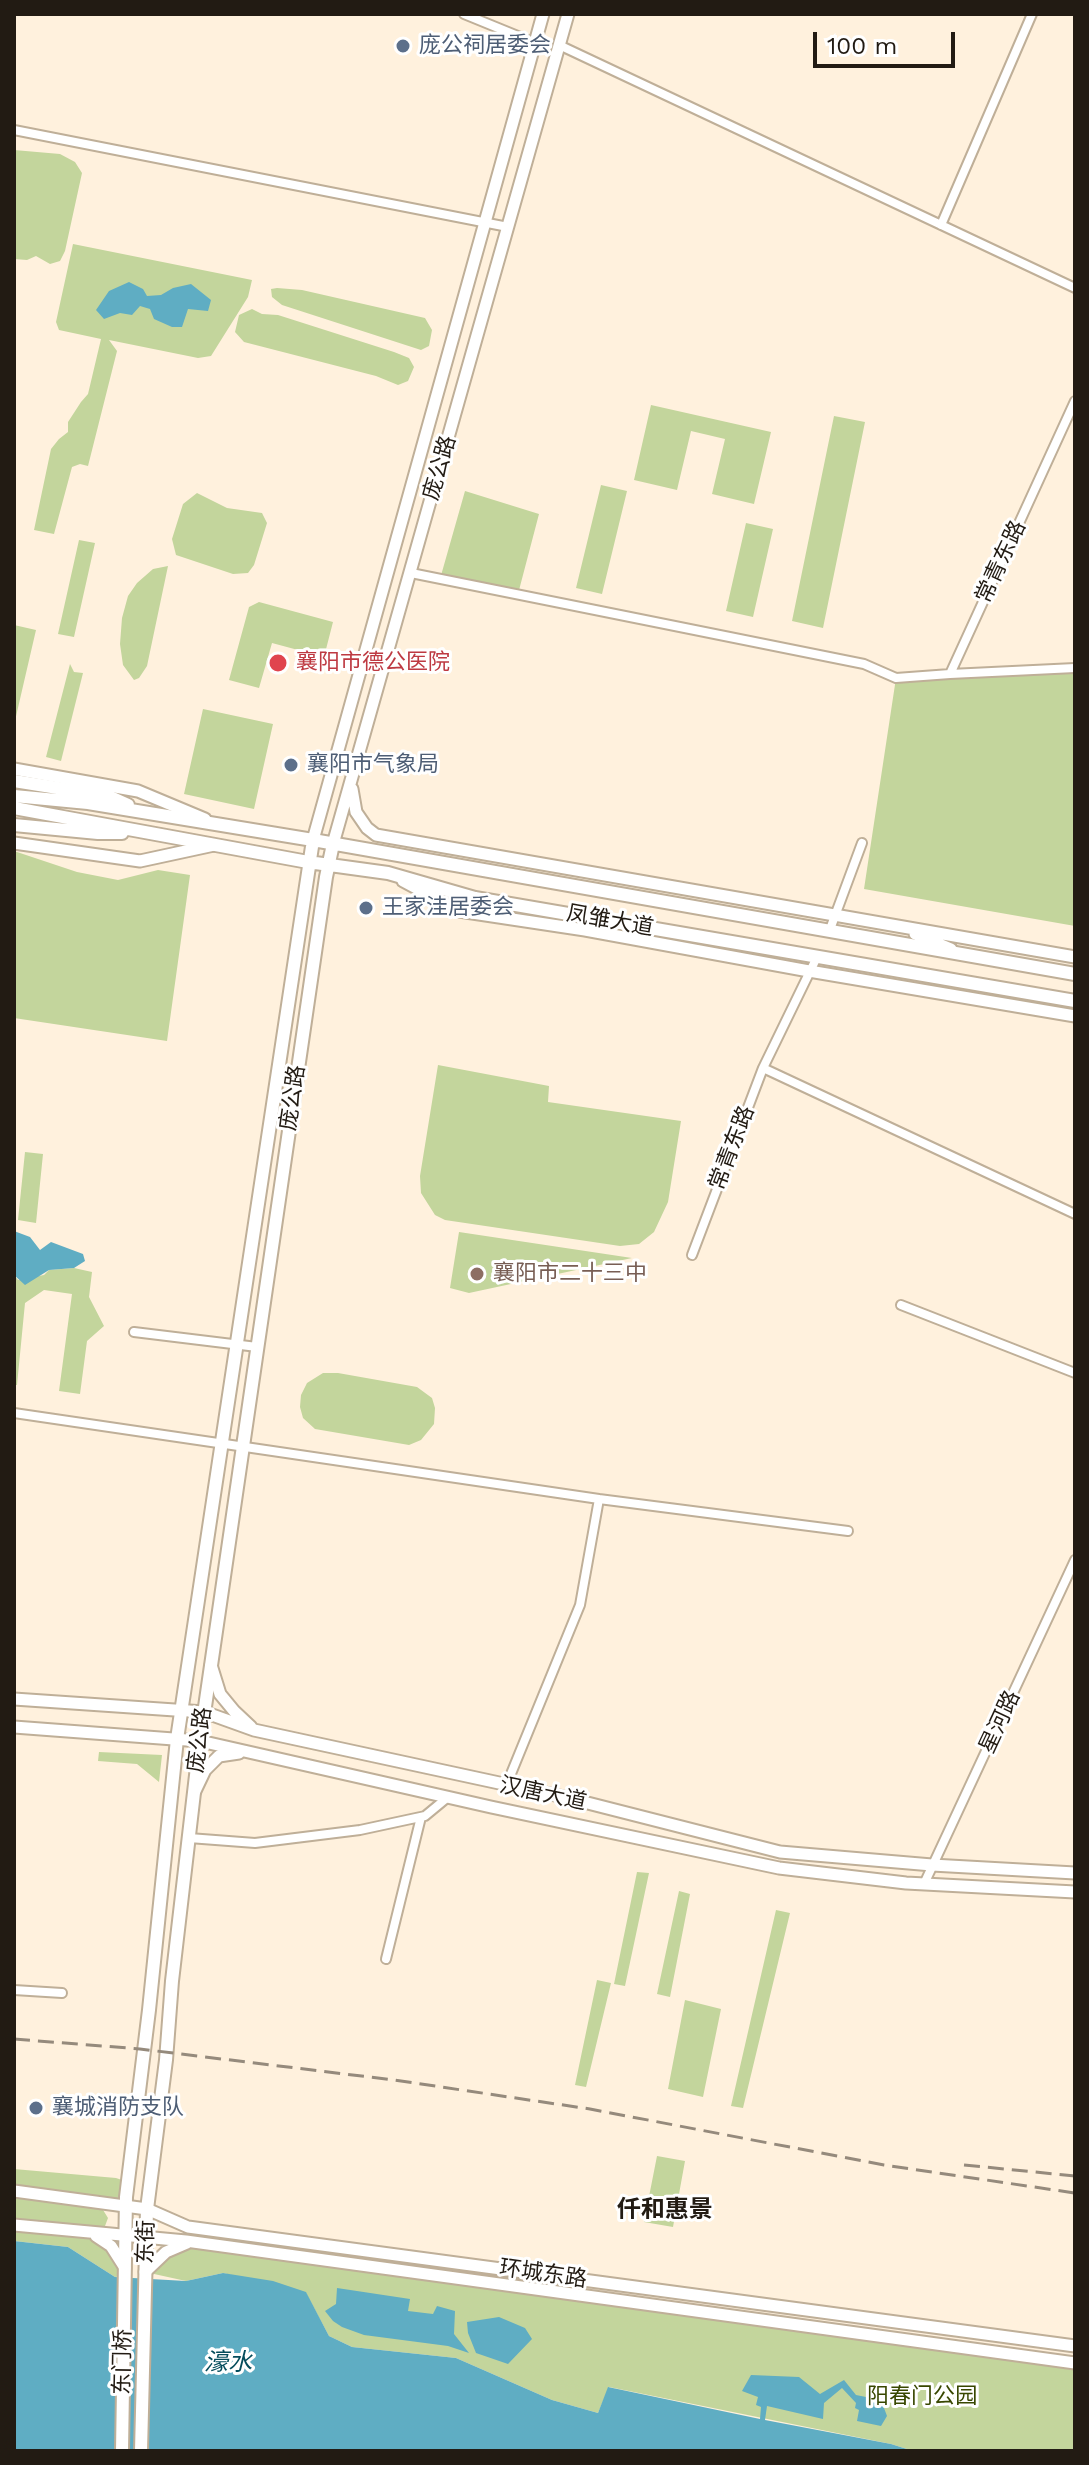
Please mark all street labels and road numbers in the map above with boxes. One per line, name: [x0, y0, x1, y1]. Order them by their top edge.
street label: 庞公路: [418, 433, 462, 503]
street label: 常青东路: [970, 517, 1032, 607]
street label: 凤雏大道: [564, 900, 656, 942]
street label: 庞公路: [275, 1063, 311, 1133]
street label: 常青东路: [704, 1102, 760, 1194]
street label: 星河路: [974, 1687, 1026, 1757]
street label: 庞公路: [183, 1706, 217, 1774]
street label: 汉唐大道: [497, 1772, 589, 1816]
street label: 东街: [132, 2220, 160, 2264]
street label: 环城东路: [498, 2255, 588, 2293]
street label: 东门桥: [109, 2329, 137, 2395]

